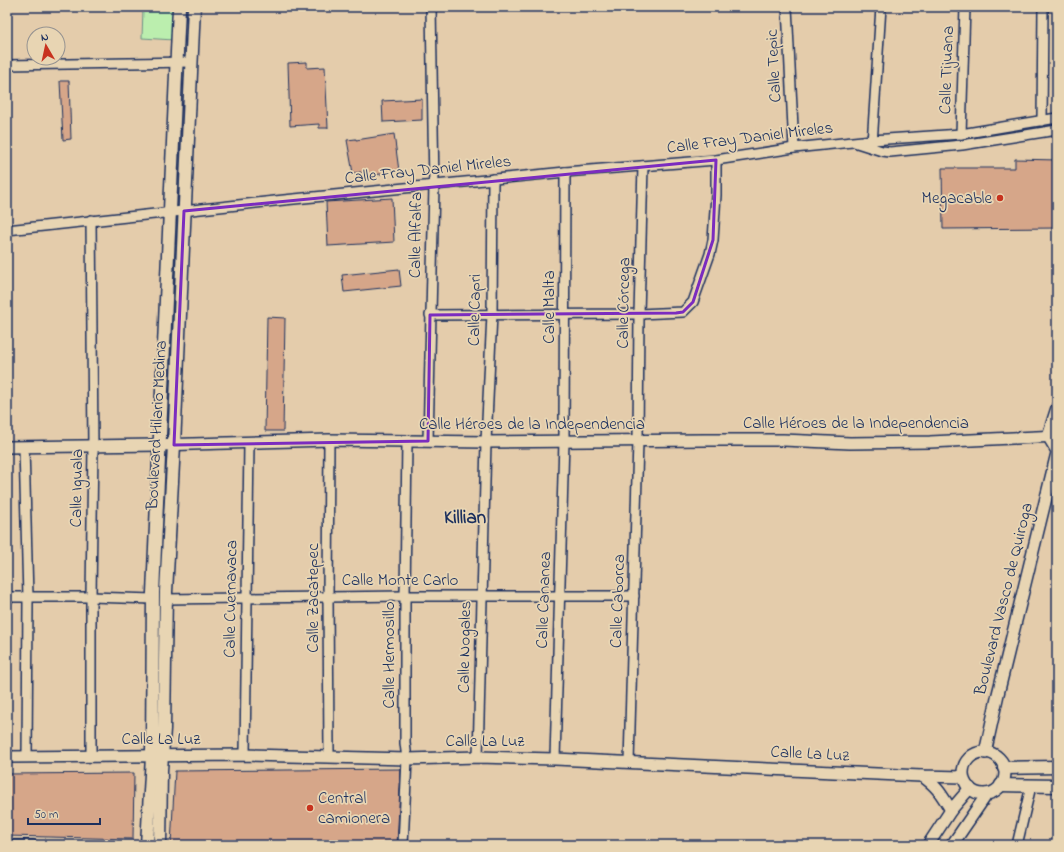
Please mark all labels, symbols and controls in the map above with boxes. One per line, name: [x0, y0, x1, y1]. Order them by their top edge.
street label: Calle Tijuana: [933, 25, 961, 115]
north arrow: [26, 26, 66, 66]
street label: Calle Tepic: [760, 28, 788, 103]
text: N: [40, 29, 50, 46]
street label: Calle Fray Daniel Mireles: [666, 115, 835, 162]
street label: Calle Fray Daniel Mireles: [344, 149, 513, 192]
place label: Megacable: [922, 186, 992, 213]
street label: Calle Alfalfa: [403, 192, 429, 278]
marker: Megacable: [995, 193, 1005, 203]
street label: Calle Córcega: [611, 257, 639, 349]
street label: Calle Malta: [537, 270, 562, 344]
street label: Calle Capri: [462, 274, 488, 346]
street label: Boulevard Hilario Medina: [140, 340, 174, 511]
street label: Calle Héroes de la Independencia: [743, 411, 969, 436]
street label: Calle Héroes de la Independencia: [419, 412, 645, 437]
street label: Calle Iguala: [64, 448, 92, 528]
street label: Boulevard Vasco de Quiroga: [968, 500, 1042, 699]
district label: Killian: [444, 505, 486, 532]
street label: Calle Cuernavaca: [217, 540, 245, 658]
street label: Calle Zacatepec: [301, 543, 326, 653]
street label: Calle Cananea: [530, 551, 558, 649]
street label: Calle Caborca: [604, 553, 632, 649]
street label: Calle Monte Carlo: [342, 568, 458, 593]
street label: Calle Hermosillo: [377, 601, 402, 709]
street label: Calle Nogales: [452, 601, 480, 693]
street label: Calle La Luz: [122, 727, 201, 752]
street label: Calle La Luz: [446, 729, 525, 754]
street label: Calle La Luz: [770, 739, 851, 769]
place label: Central camionera: [318, 786, 390, 831]
scale bar: [28, 800, 100, 826]
marker: Central camionera: [305, 803, 315, 813]
text: 50 m: [34, 806, 58, 824]

